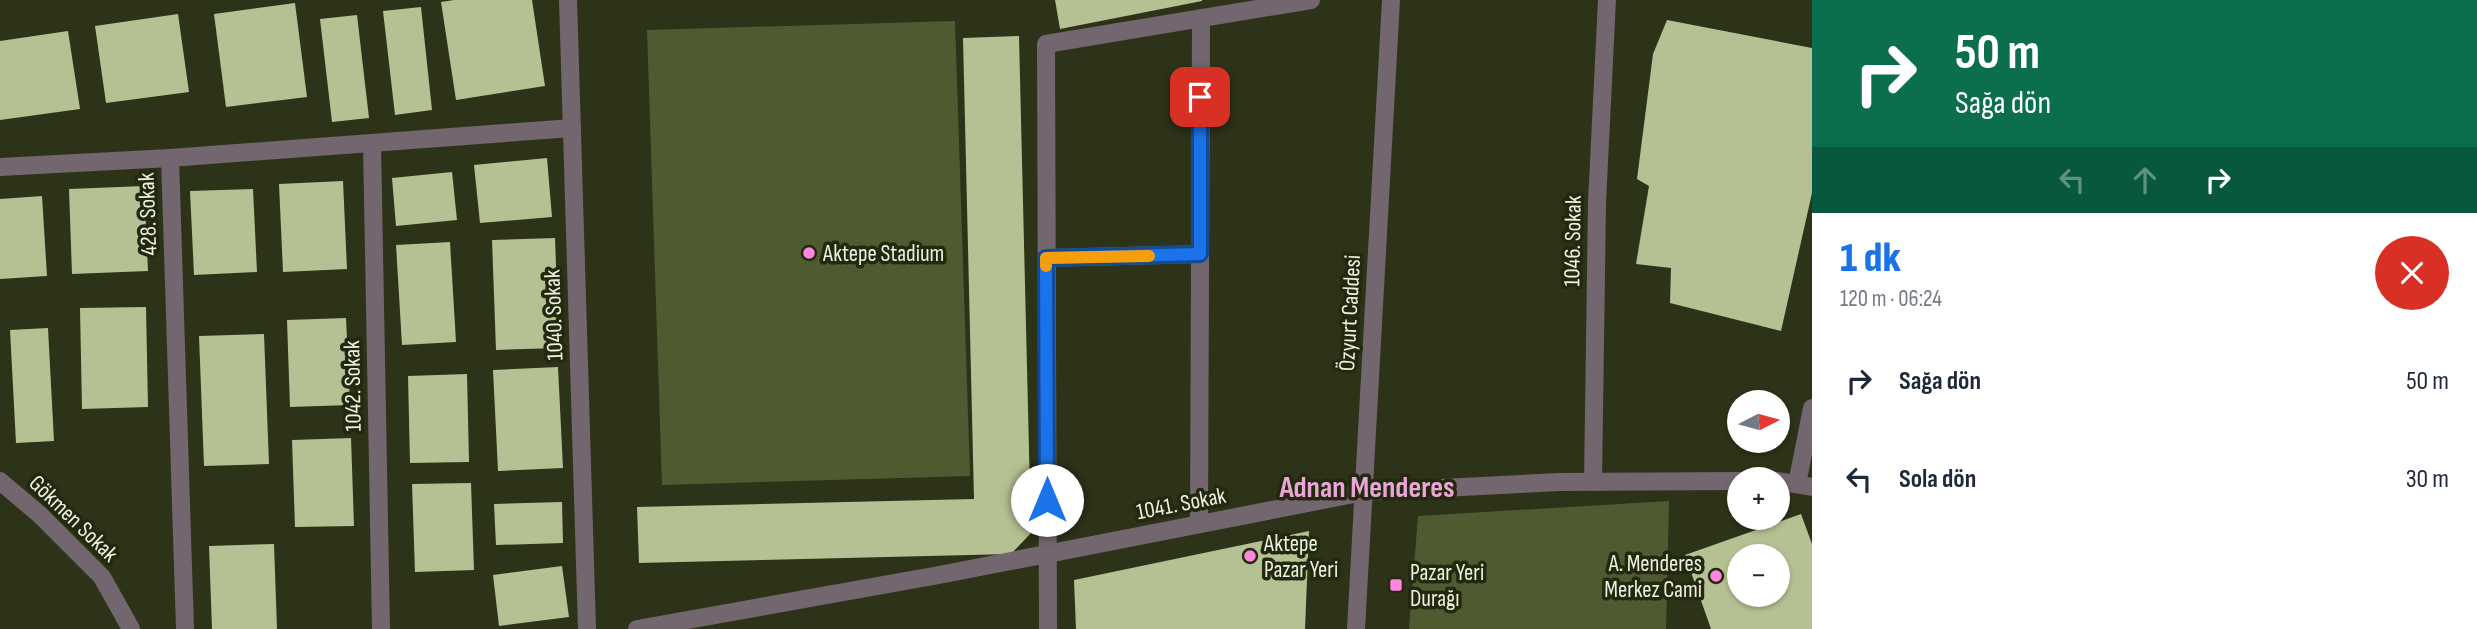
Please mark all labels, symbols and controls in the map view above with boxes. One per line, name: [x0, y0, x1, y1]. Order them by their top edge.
text: 50 m: [1955, 24, 2040, 83]
icon: right: [1840, 28, 1931, 119]
pin: [1170, 67, 1230, 127]
icon: arrive: [1181, 78, 1219, 116]
text: Sağa dön: [1955, 84, 2051, 123]
icon: left: [2053, 161, 2091, 199]
icon: ahead: [2126, 161, 2164, 199]
icon: right: [2199, 161, 2237, 199]
street label: 428. Sokak: [133, 172, 163, 256]
street label: 1046. Sokak: [1558, 195, 1588, 287]
text: 1 dk: [1840, 233, 1901, 284]
button: close: [2375, 236, 2449, 310]
place label: Aktepe Stadium: [822, 240, 944, 268]
marker: Aktepe Stadium: [801, 245, 817, 261]
street label: Özyurt Caddesi: [1333, 254, 1367, 372]
street label: 1040. Sokak: [538, 269, 570, 361]
text: 120 m · 06:24: [1840, 285, 1942, 313]
street label: 1042. Sokak: [338, 340, 368, 432]
icon: right: [1840, 362, 1878, 400]
text: Sağa dön: [1899, 366, 1981, 397]
text: 50 m: [2406, 366, 2449, 397]
north arrow: [1727, 390, 1790, 453]
map controls: [1727, 390, 1790, 607]
icon: left: [1840, 460, 1878, 498]
position arrow: [1010, 463, 1084, 537]
text: Sola dön: [1899, 464, 1976, 495]
text: 30 m: [2406, 464, 2449, 495]
button: +: [1727, 467, 1790, 530]
street label: Gökmen Sokak: [23, 469, 124, 568]
district label: Adnan Menderes: [1278, 470, 1455, 506]
street label: 1041. Sokak: [1134, 482, 1228, 526]
place label: Aktepe Pazar Yeri: [1263, 530, 1338, 584]
button: −: [1727, 544, 1790, 607]
marker: Aktepe Pazar Yeri: [1242, 548, 1258, 564]
place label: A. Menderes Merkez Cami: [1604, 550, 1702, 604]
place label: Pazar Yeri Durağı: [1410, 559, 1484, 613]
marker: A. Menderes Merkez Cami: [1708, 568, 1724, 584]
marker: Pazar Yeri Durağı: [1388, 577, 1404, 593]

